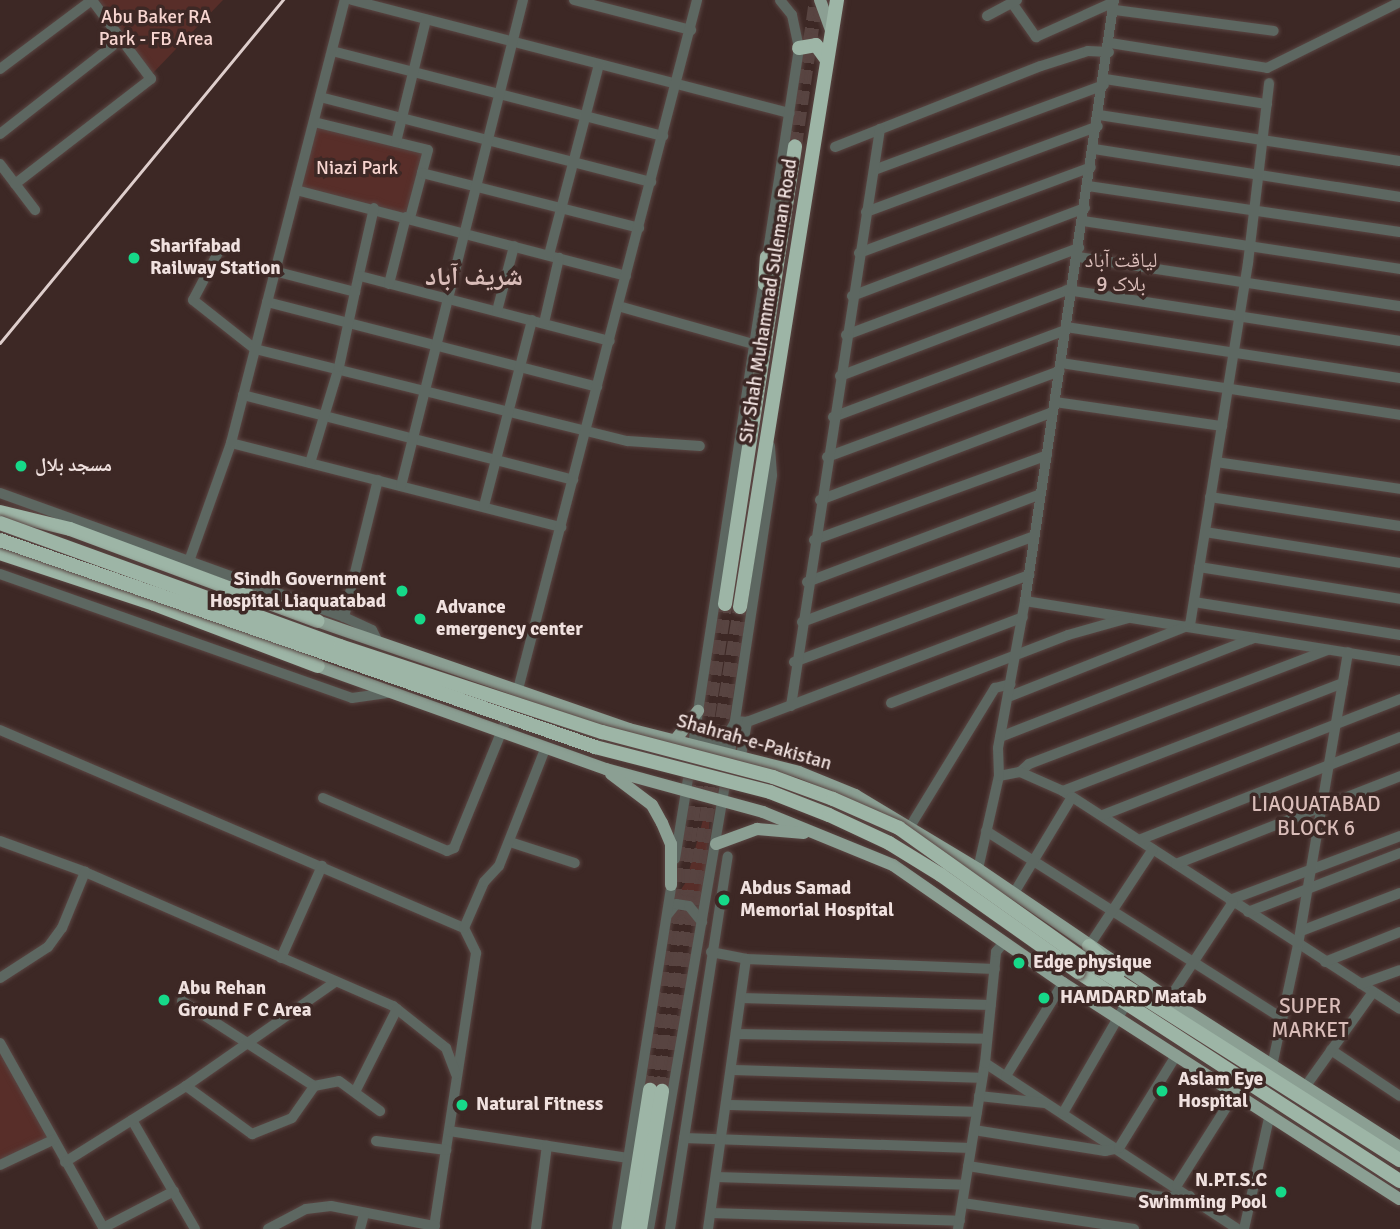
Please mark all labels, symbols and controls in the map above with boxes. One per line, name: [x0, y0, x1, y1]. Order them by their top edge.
park label: Abu Baker RA Park - FB Area: [99, 7, 213, 51]
street label: Sir Shah Muhammad Suleman Road: [735, 157, 803, 445]
park label: Niazi Park: [316, 158, 398, 180]
place label: Sharifabad Railway Station: [150, 236, 281, 280]
district label: لیاقت آباد بلاک 9: [1085, 247, 1157, 297]
marker: Sharifabad Railway Station: [124, 248, 144, 268]
district label: شريف آباد: [425, 262, 523, 294]
place label: مسجد بلال: [35, 455, 112, 477]
marker: مسجد بلال: [13, 458, 29, 474]
place label: Sindh Government Hospital Liaquatabad: [210, 569, 386, 613]
marker: Sindh Government Hospital Liaquatabad: [392, 581, 412, 601]
place label: Advance emergency center: [436, 597, 583, 641]
marker: Advance emergency center: [410, 609, 430, 629]
street label: Shahrah-e-Pakistan: [674, 710, 834, 776]
district label: LIAQUATABAD BLOCK 6: [1242, 791, 1390, 841]
place label: Abdus Samad Memorial Hospital: [740, 878, 894, 922]
marker: Abdus Samad Memorial Hospital: [714, 890, 734, 910]
place label: Edge physique: [1033, 952, 1152, 974]
marker: Edge physique: [1011, 955, 1027, 971]
place label: Abu Rehan Ground F C Area: [178, 978, 312, 1022]
place label: HAMDARD Matab: [1060, 987, 1207, 1009]
marker: HAMDARD Matab: [1034, 988, 1054, 1008]
marker: Abu Rehan Ground F C Area: [156, 992, 172, 1008]
district label: SUPER MARKET: [1266, 993, 1354, 1043]
place label: Aslam Eye Hospital: [1178, 1069, 1263, 1113]
marker: Aslam Eye Hospital: [1152, 1081, 1172, 1101]
place label: Natural Fitness: [476, 1094, 603, 1116]
marker: Natural Fitness: [454, 1097, 470, 1113]
place label: N.P.T.S.C Swimming Pool: [1139, 1170, 1267, 1214]
marker: N.P.T.S.C Swimming Pool: [1273, 1184, 1289, 1200]

